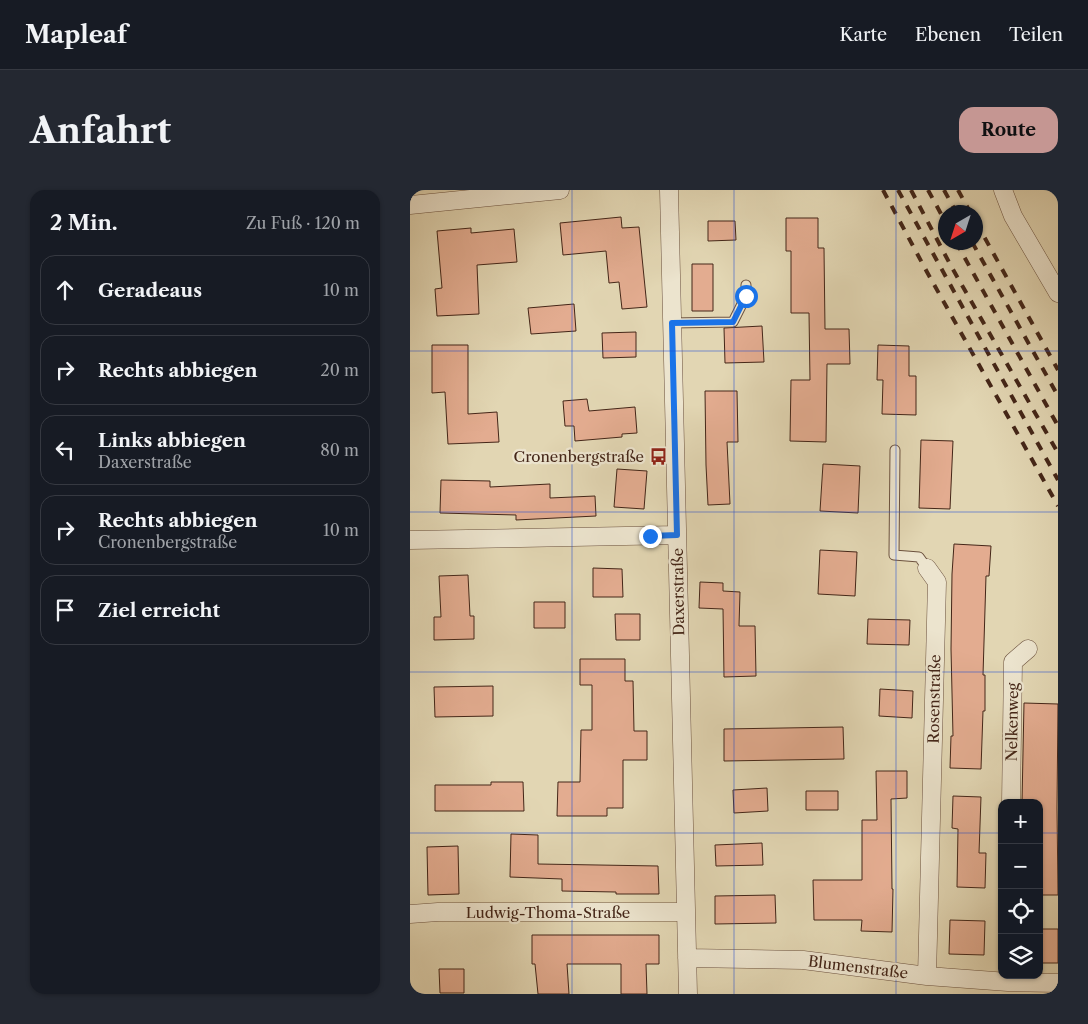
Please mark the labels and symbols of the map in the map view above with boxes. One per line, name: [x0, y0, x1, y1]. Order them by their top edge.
north arrow: [938, 205, 983, 250]
route start: [735, 285, 758, 308]
bus stop icon: Cronenbergstraße: [648, 446, 668, 466]
place label: Cronenbergstraße: [514, 447, 644, 466]
route end: [639, 525, 662, 548]
street label: Daxerstraße: [668, 548, 688, 636]
street label: Rosenstraße: [924, 654, 944, 744]
street label: Nelkenweg: [1002, 682, 1022, 762]
street label: Ludwig-Thoma-Straße: [466, 903, 630, 922]
street label: Blumenstraße: [807, 951, 909, 983]

